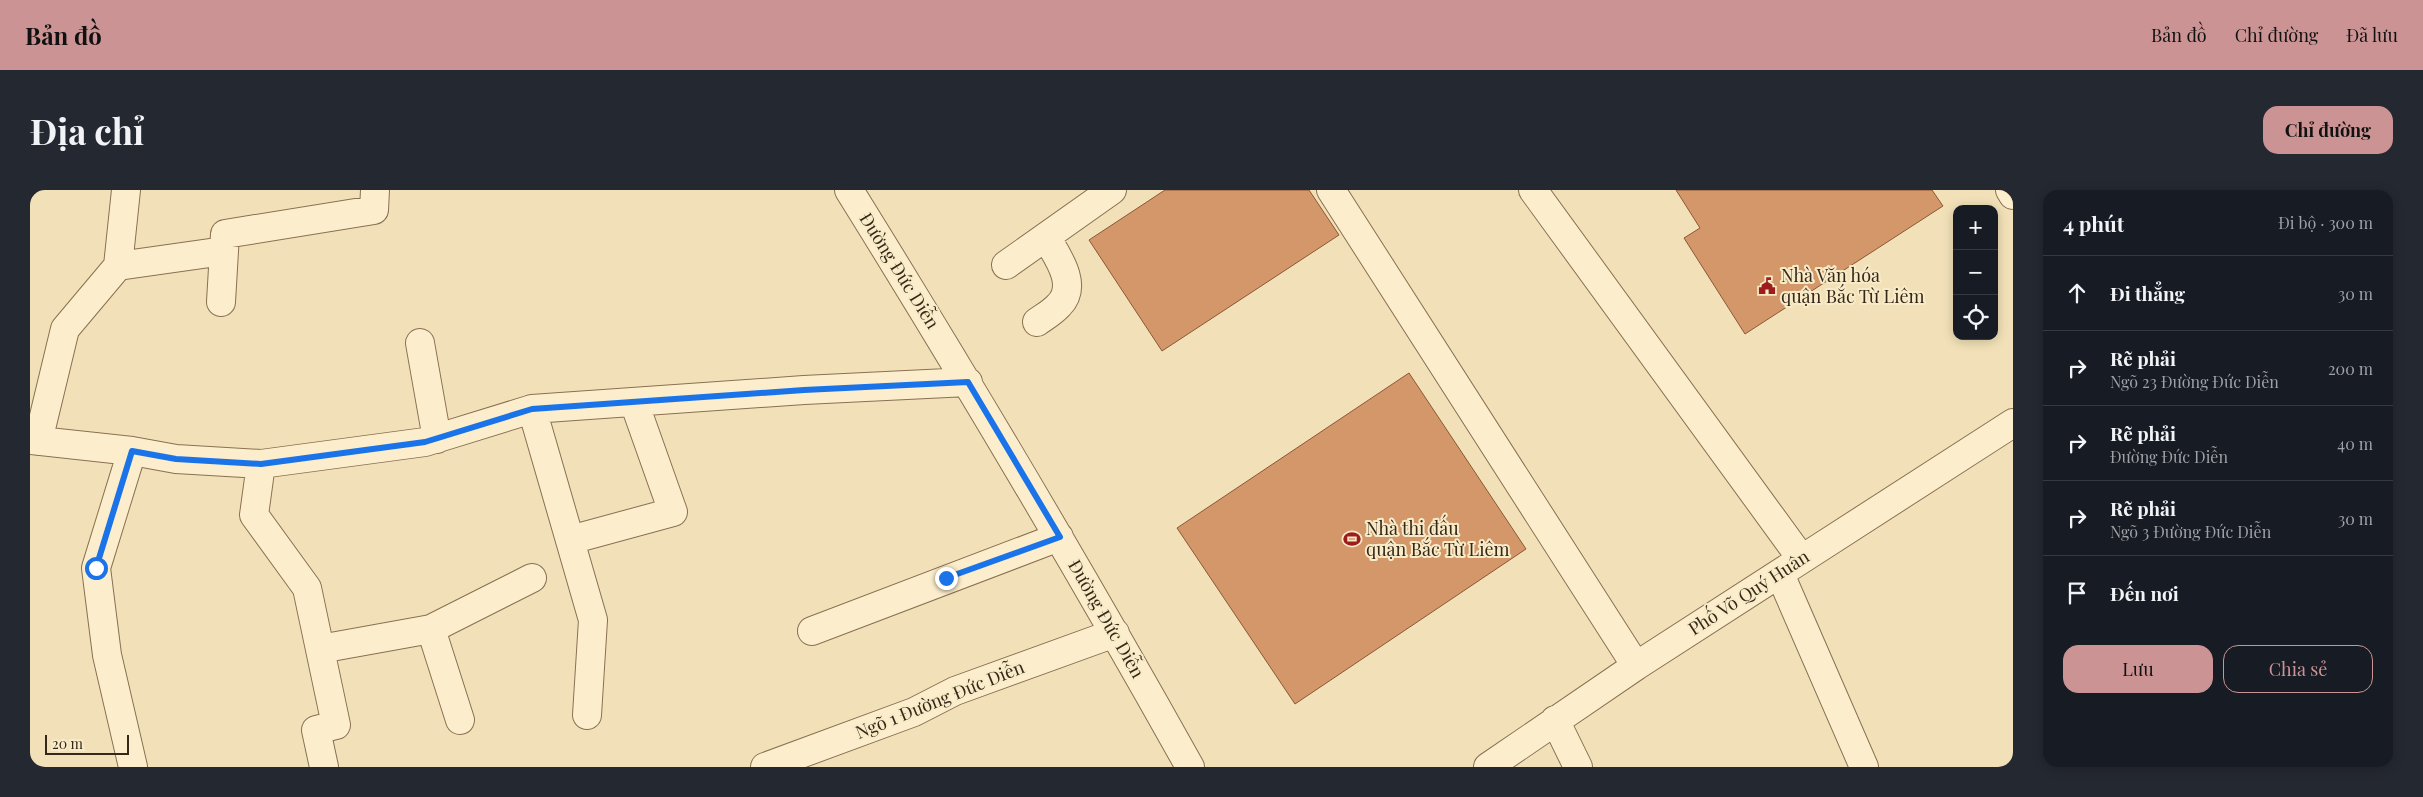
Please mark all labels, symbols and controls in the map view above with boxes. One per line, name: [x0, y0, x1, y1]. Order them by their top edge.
text: Bản đồ: [25, 19, 102, 51]
text: Bản đồ: [2151, 23, 2207, 47]
text: Chỉ đường: [2235, 23, 2318, 47]
text: Đã lưu: [2346, 23, 2398, 47]
button: Chỉ đường: [2263, 106, 2393, 154]
text: Địa chỉ: [30, 107, 144, 154]
map controls: [1953, 205, 1998, 340]
button: +: [1953, 205, 1998, 250]
street label: Đường Đức Diễn: [855, 208, 945, 333]
text: 4 phút: [2063, 209, 2124, 237]
text: Đi bộ · 300 m: [2278, 212, 2373, 233]
button: −: [1953, 250, 1998, 295]
place label: Nhà Văn hóa quận Bắc Từ Liêm: [1781, 263, 1925, 308]
public building icon: Nhà Văn hóa quận Bắc Từ Liêm: [1757, 276, 1777, 296]
icon: ahead: [2063, 279, 2091, 307]
text: Đi thẳng: [2110, 280, 2185, 306]
text: 30 m: [2338, 283, 2373, 304]
button: locate: [1953, 295, 1998, 340]
text: Rẽ phải: [2110, 345, 2176, 371]
icon: right: [2063, 354, 2091, 382]
text: 200 m: [2328, 358, 2373, 379]
text: Ngõ 23 Đường Đức Diễn: [2110, 371, 2279, 392]
text: Rẽ phải: [2110, 420, 2176, 446]
icon: right: [2063, 429, 2091, 457]
text: 40 m: [2337, 433, 2373, 454]
text: Đường Đức Diễn: [2110, 446, 2228, 467]
text: Rẽ phải: [2110, 495, 2176, 521]
icon: right: [2063, 504, 2091, 532]
text: 30 m: [2338, 508, 2373, 529]
place label: Nhà thi đấu quận Bắc Từ Liêm: [1366, 514, 1510, 561]
text: Ngõ 3 Đường Đức Diễn: [2110, 521, 2271, 542]
sports icon: Nhà thi đấu quận Bắc Từ Liêm: [1342, 529, 1362, 549]
street label: Phố Võ Quý Huân: [1682, 542, 1814, 640]
street label: Đường Đức Diễn: [1063, 555, 1151, 682]
route start: [85, 557, 108, 580]
route end: [935, 567, 958, 590]
icon: arrive: [2063, 579, 2091, 607]
text: Đến nơi: [2110, 580, 2179, 606]
button: Lưu: [2063, 645, 2213, 693]
button: Chia sẻ: [2223, 645, 2373, 693]
street label: Ngõ 1 Đường Đức Diễn: [852, 654, 1028, 744]
scale bar: [45, 732, 129, 755]
text: 20 m: [52, 734, 83, 753]

